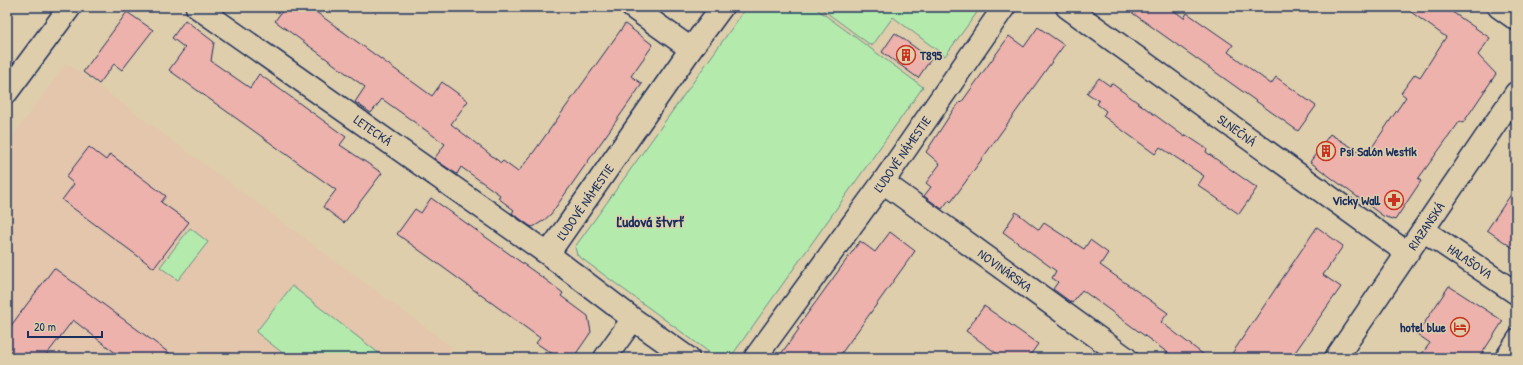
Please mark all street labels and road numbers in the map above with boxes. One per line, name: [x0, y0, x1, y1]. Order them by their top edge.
street label: LETECKÁ: [350, 110, 396, 150]
street label: SLNEČNÁ: [1214, 110, 1261, 151]
street label: ĽUDOVÉ NÁMESTIE: [869, 112, 935, 196]
street label: ĽUDOVÉ NÁMESTIE: [552, 160, 618, 244]
street label: RIAZANSKÁ: [1403, 198, 1449, 254]
street label: HALAŠOVA: [1444, 239, 1496, 283]
street label: NOVINÁRSKA: [974, 244, 1036, 296]

